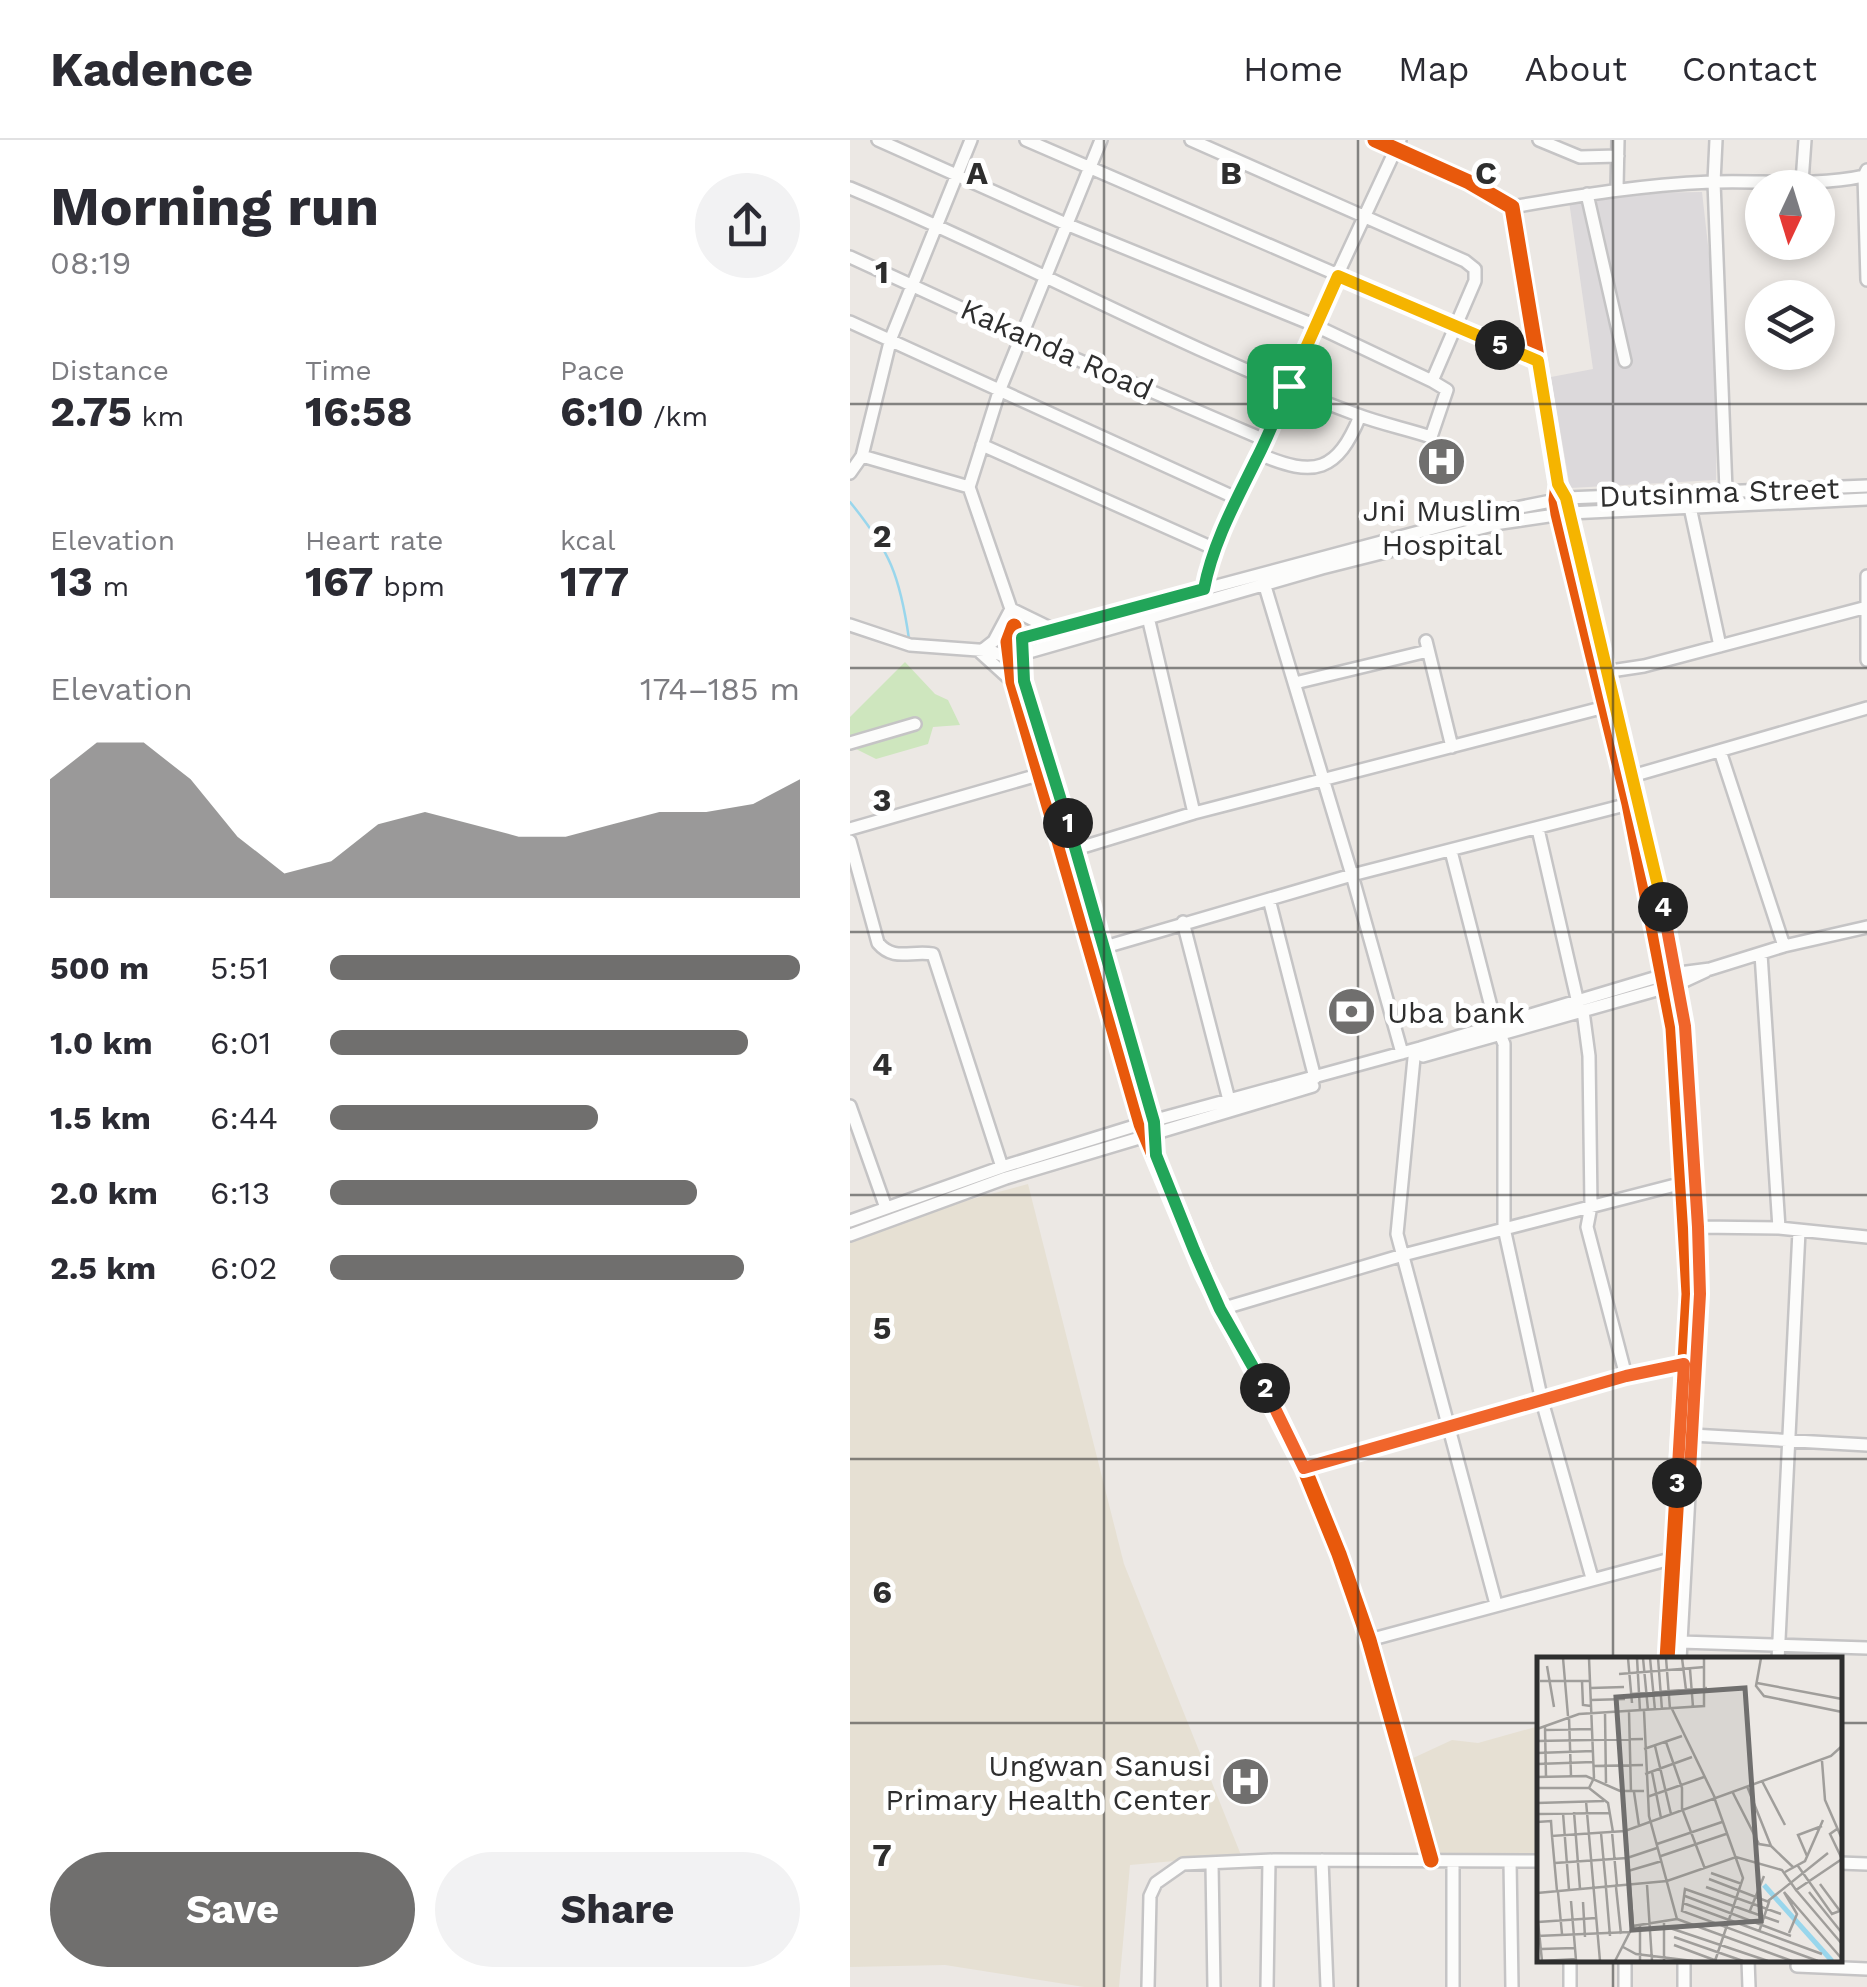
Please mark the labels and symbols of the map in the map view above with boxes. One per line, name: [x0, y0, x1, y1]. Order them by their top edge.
text: A: [966, 154, 988, 192]
text: B: [1220, 154, 1242, 192]
text: C: [1475, 154, 1497, 192]
north arrow: [1745, 170, 1835, 260]
text: 1: [875, 253, 889, 291]
street label: Kakanda Road: [955, 291, 1159, 407]
pin: 5: [1475, 320, 1525, 370]
pin: [1247, 344, 1332, 429]
hospital icon: Jni Muslim Hospital: [1416, 435, 1468, 487]
street label: Dutsinma Street: [1598, 470, 1840, 514]
place label: Jni Muslim Hospital: [1362, 493, 1522, 562]
text: 2: [872, 517, 892, 555]
text: 3: [873, 781, 891, 819]
pin: 1: [1043, 798, 1093, 848]
pin: 4: [1638, 882, 1688, 932]
bank icon: Uba bank: [1326, 986, 1378, 1038]
place label: Uba bank: [1387, 995, 1525, 1030]
text: 4: [872, 1045, 892, 1083]
text: 5: [873, 1309, 891, 1347]
pin: 2: [1240, 1363, 1290, 1413]
pin: 3: [1652, 1458, 1702, 1508]
text: 6: [872, 1573, 892, 1611]
inset map: [1537, 1657, 1842, 1962]
place label: Ungwan Sanusi Primary Health Center: [885, 1748, 1211, 1817]
hospital icon: Ungwan Sanusi Primary Health Center: [1220, 1756, 1272, 1808]
text: 7: [872, 1836, 892, 1874]

